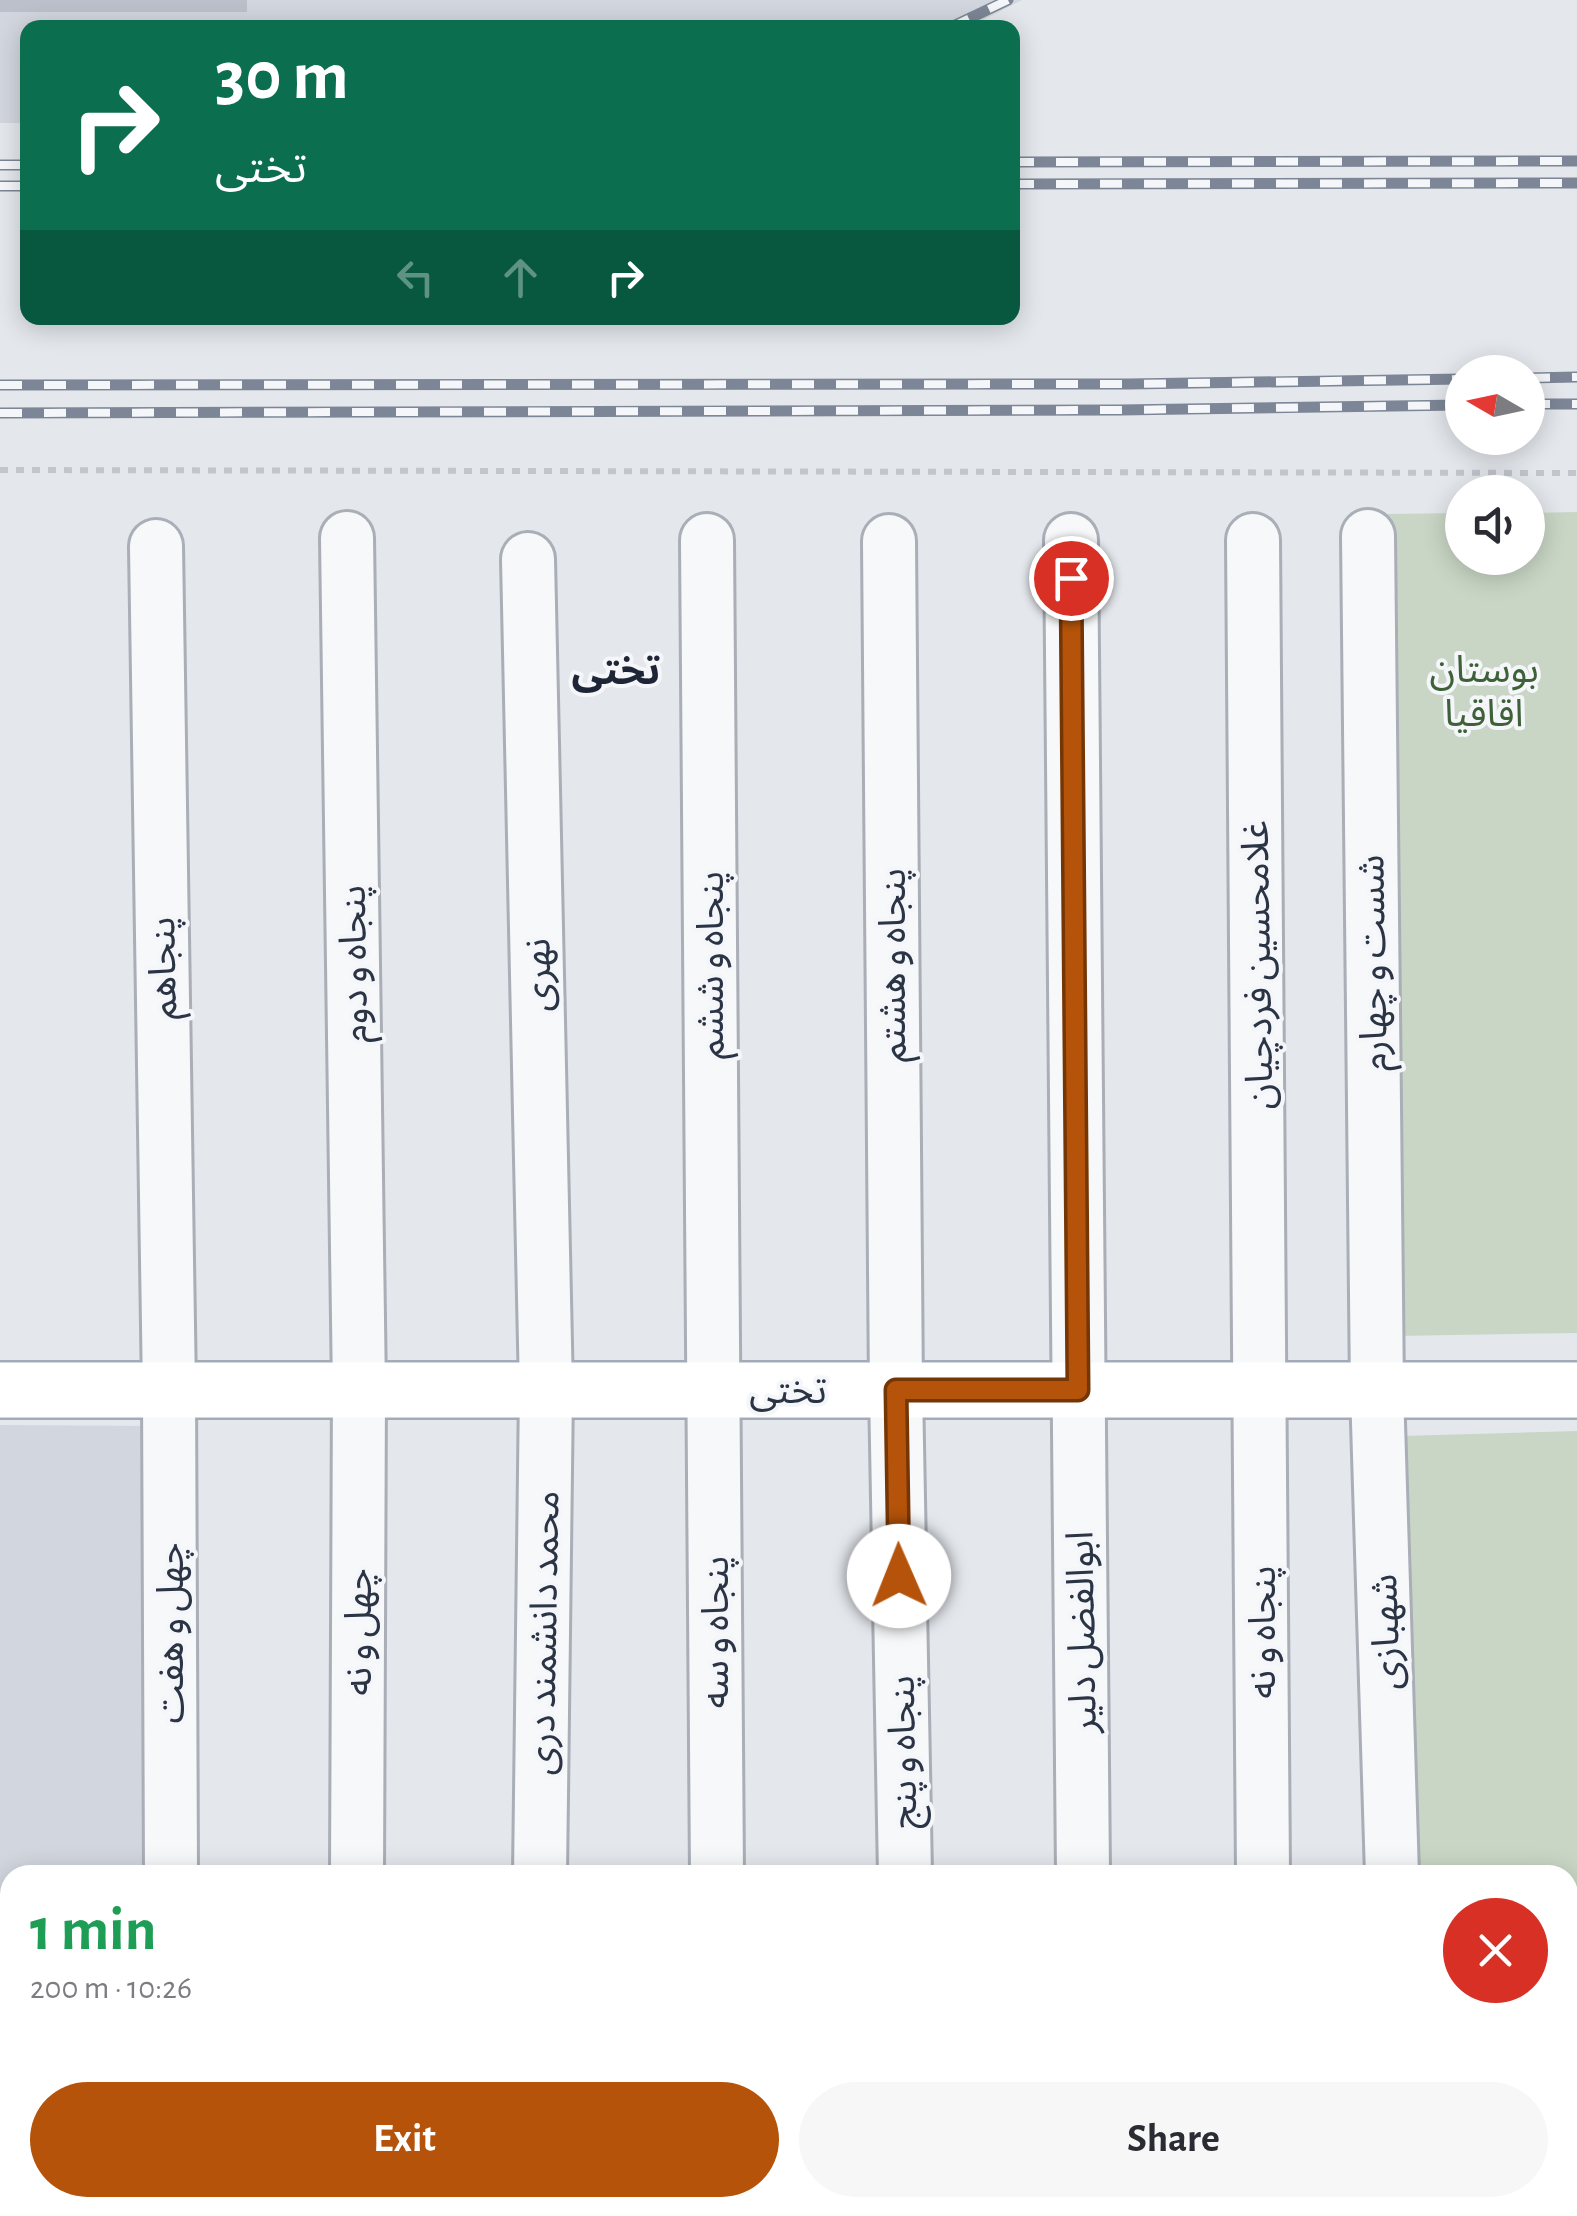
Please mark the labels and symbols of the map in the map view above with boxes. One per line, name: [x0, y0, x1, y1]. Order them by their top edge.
north arrow: [1445, 355, 1545, 455]
pin: [1029, 536, 1114, 621]
district label: تختی: [572, 652, 660, 693]
park label: بوستان اقاقیا: [1429, 652, 1539, 734]
street label: غلامحسین فردچیان: [1237, 820, 1284, 1110]
street label: شست و چهارم: [1353, 854, 1403, 1072]
street label: پنجاه و هشتم: [875, 868, 921, 1062]
street label: پنجاه و ششم: [693, 871, 739, 1059]
street label: پنجاه و دوم: [335, 884, 383, 1043]
street label: پنجاهم: [144, 916, 192, 1020]
street label: نهری: [519, 938, 560, 1012]
street label: تختی: [749, 1373, 827, 1412]
street label: محمد دانشمند دری: [524, 1490, 567, 1776]
position arrow: [847, 1524, 951, 1628]
street label: ابوالفضل دلیر: [1062, 1531, 1105, 1734]
street label: چهل و هفت: [153, 1542, 194, 1724]
street label: پنجاه و سه: [698, 1556, 739, 1708]
street label: پنجاه و نه: [1245, 1565, 1286, 1699]
street label: چهل و نه: [341, 1568, 382, 1696]
street label: شهبازی: [1366, 1573, 1409, 1691]
street label: پنجاه و پنج: [884, 1675, 931, 1829]

